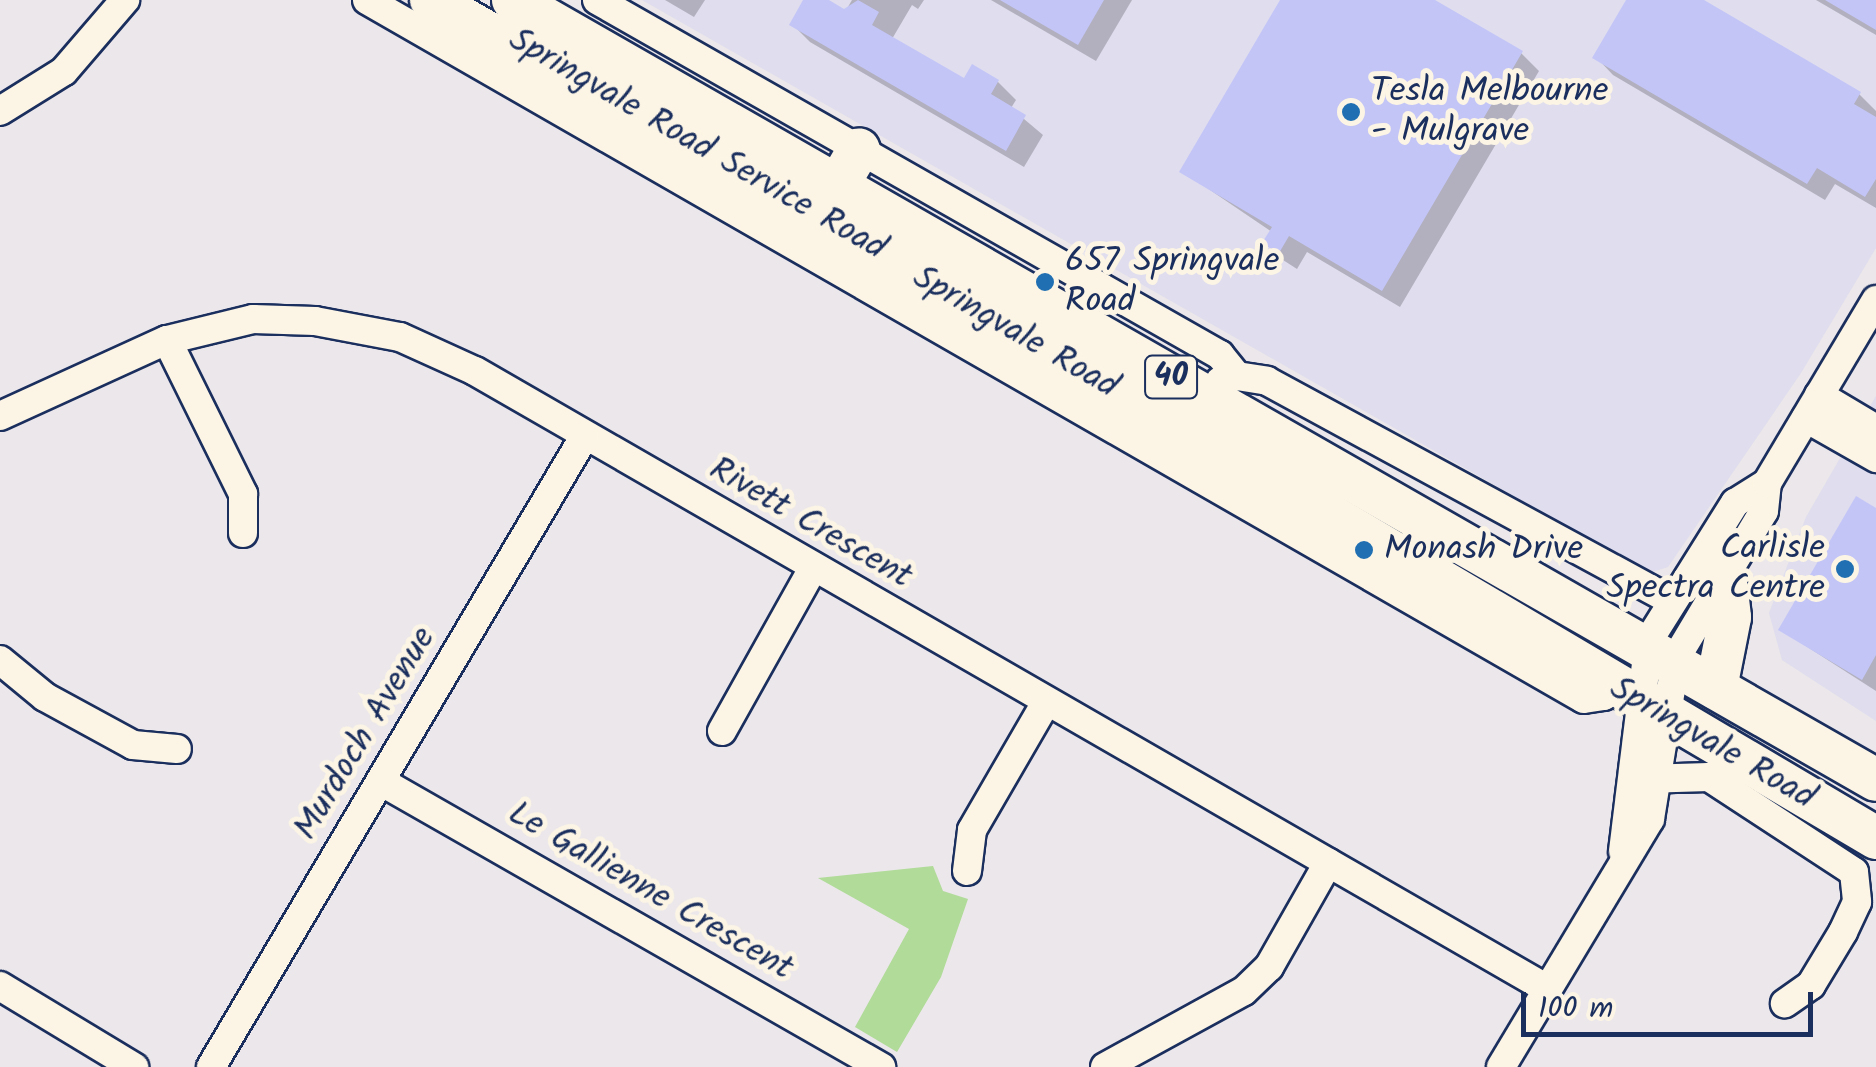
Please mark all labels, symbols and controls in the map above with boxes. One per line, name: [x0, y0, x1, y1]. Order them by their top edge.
street label: Springvale Road Service Road: [501, 20, 893, 270]
place label: Tesla Melbourne - Mulgrave: [1371, 71, 1608, 153]
marker: Tesla Melbourne - Mulgrave: [1340, 101, 1362, 123]
place label: 657 Springvale Road: [1065, 241, 1279, 323]
street label: Springvale Road: [905, 257, 1125, 409]
marker: 657 Springvale Road: [1034, 271, 1056, 293]
road number: 40: [1144, 350, 1198, 404]
street label: Rivett Crescent: [701, 449, 919, 599]
place label: Carlisle Spectra Centre: [1607, 528, 1825, 610]
place label: Monash Drive: [1384, 529, 1583, 571]
marker: Monash Drive: [1353, 539, 1375, 561]
marker: Carlisle Spectra Centre: [1834, 558, 1856, 580]
street label: Murdoch Avenue: [286, 620, 446, 848]
street label: Springvale Road: [1602, 668, 1822, 820]
street label: Le Gallienne Crescent: [500, 793, 800, 991]
scale bar: [1526, 972, 1818, 1034]
text: 100 m: [1538, 985, 1613, 1033]

